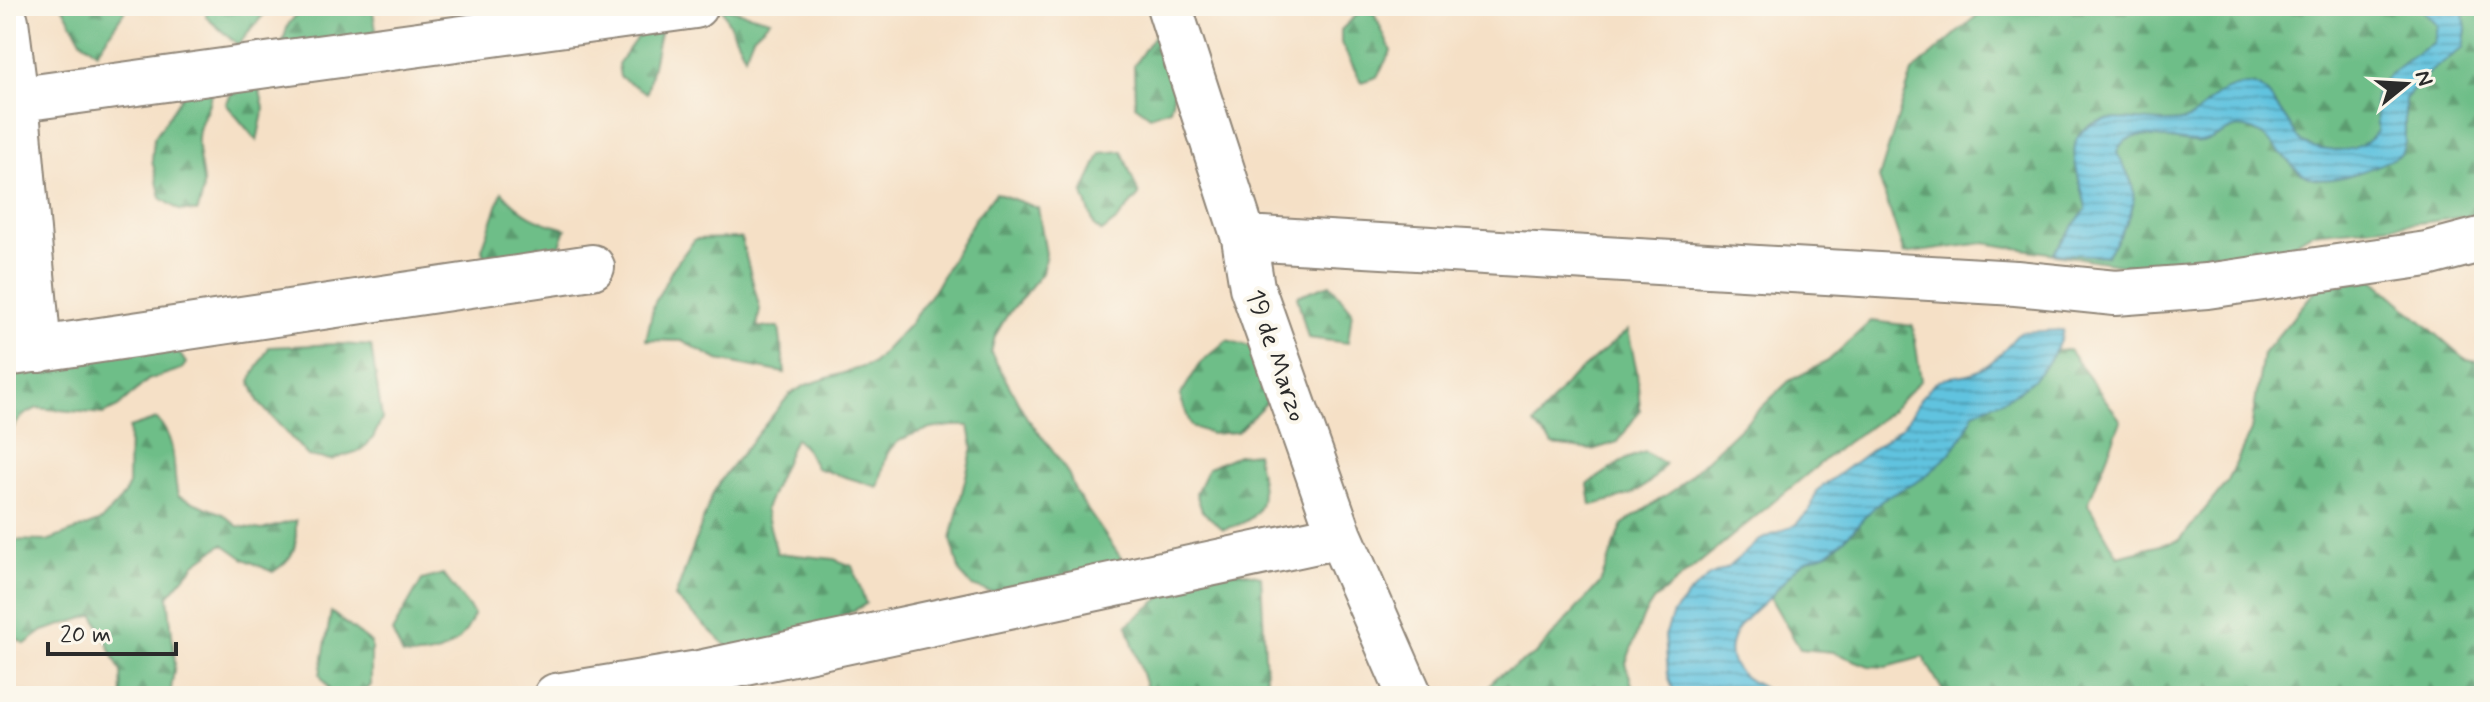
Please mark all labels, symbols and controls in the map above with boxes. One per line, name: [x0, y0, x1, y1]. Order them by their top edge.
north arrow: [2366, 44, 2446, 124]
text: N: [2408, 67, 2439, 90]
street label: 19 de Marzo: [1237, 285, 1314, 426]
scale bar: [48, 606, 176, 656]
text: 20 m: [60, 620, 111, 651]

